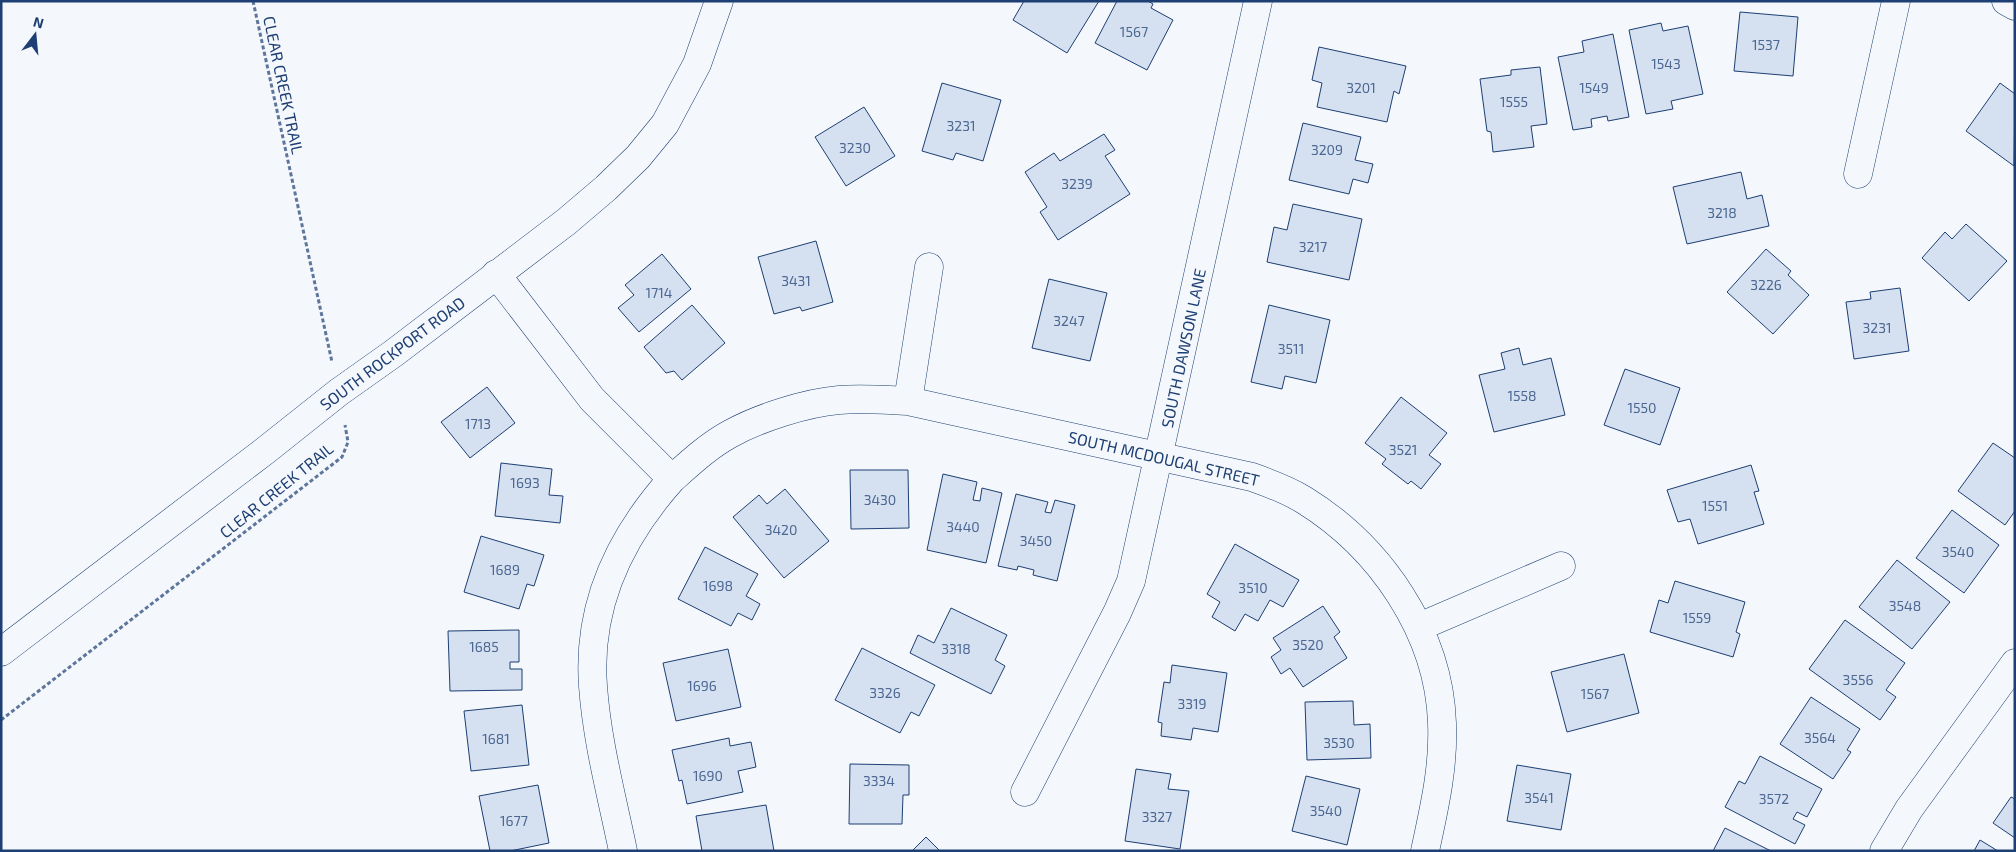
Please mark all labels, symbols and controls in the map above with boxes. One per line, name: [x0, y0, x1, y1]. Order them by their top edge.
north arrow: [10, 10, 60, 60]
text: N: [32, 12, 46, 32]
street label: CLEAR CREEK TRAIL: [260, 14, 308, 156]
house number: 1567: [1120, 23, 1148, 40]
house number: 1537: [1752, 36, 1780, 53]
house number: 1543: [1651, 55, 1681, 72]
house number: 3201: [1346, 79, 1376, 96]
house number: 1549: [1579, 79, 1609, 96]
house number: 1555: [1500, 93, 1528, 110]
house number: 3231: [946, 117, 976, 134]
house number: 3230: [839, 139, 871, 156]
house number: 3209: [1311, 141, 1343, 158]
house number: 3239: [1061, 175, 1093, 192]
house number: 3218: [1707, 204, 1737, 221]
house number: 3217: [1299, 238, 1327, 255]
street label: SOUTH DAWSON LANE: [1157, 267, 1209, 429]
house number: 3431: [781, 272, 811, 289]
house number: 3226: [1750, 276, 1782, 293]
house number: 1714: [646, 284, 672, 301]
street label: SOUTH ROCKPORT ROAD: [316, 292, 468, 414]
house number: 3247: [1053, 312, 1085, 329]
house number: 3231: [1862, 319, 1892, 336]
house number: 3511: [1278, 340, 1304, 357]
house number: 1558: [1507, 387, 1537, 404]
house number: 1550: [1627, 399, 1657, 416]
house number: 1713: [465, 415, 491, 432]
street label: SOUTH MCDOUGAL STREET: [1066, 427, 1262, 489]
street label: CLEAR CREEK TRAIL: [215, 438, 337, 542]
house number: 3521: [1389, 441, 1417, 458]
house number: 1693: [510, 474, 540, 491]
house number: 3430: [864, 491, 896, 508]
house number: 1551: [1702, 497, 1728, 514]
house number: 3440: [946, 518, 980, 535]
house number: 3420: [765, 521, 797, 538]
house number: 3450: [1020, 532, 1052, 549]
house number: 3540: [1942, 543, 1974, 560]
house number: 1689: [490, 561, 520, 578]
house number: 1698: [703, 577, 733, 594]
house number: 3510: [1238, 579, 1268, 596]
house number: 3548: [1889, 597, 1921, 614]
house number: 1559: [1683, 609, 1711, 626]
house number: 3520: [1292, 636, 1324, 653]
house number: 1685: [469, 638, 499, 655]
house number: 3318: [941, 640, 971, 657]
house number: 3556: [1843, 671, 1873, 688]
house number: 1696: [687, 677, 717, 694]
house number: 3326: [869, 684, 901, 701]
house number: 1567: [1581, 685, 1609, 702]
house number: 3319: [1177, 695, 1207, 712]
house number: 3564: [1804, 729, 1836, 746]
house number: 1681: [482, 730, 510, 747]
house number: 3530: [1323, 734, 1355, 751]
house number: 1690: [693, 767, 723, 784]
house number: 3334: [863, 772, 895, 789]
house number: 3541: [1524, 789, 1554, 806]
house number: 3572: [1759, 790, 1789, 807]
house number: 3540: [1310, 802, 1342, 819]
house number: 3327: [1142, 808, 1172, 825]
house number: 1677: [500, 812, 528, 829]

